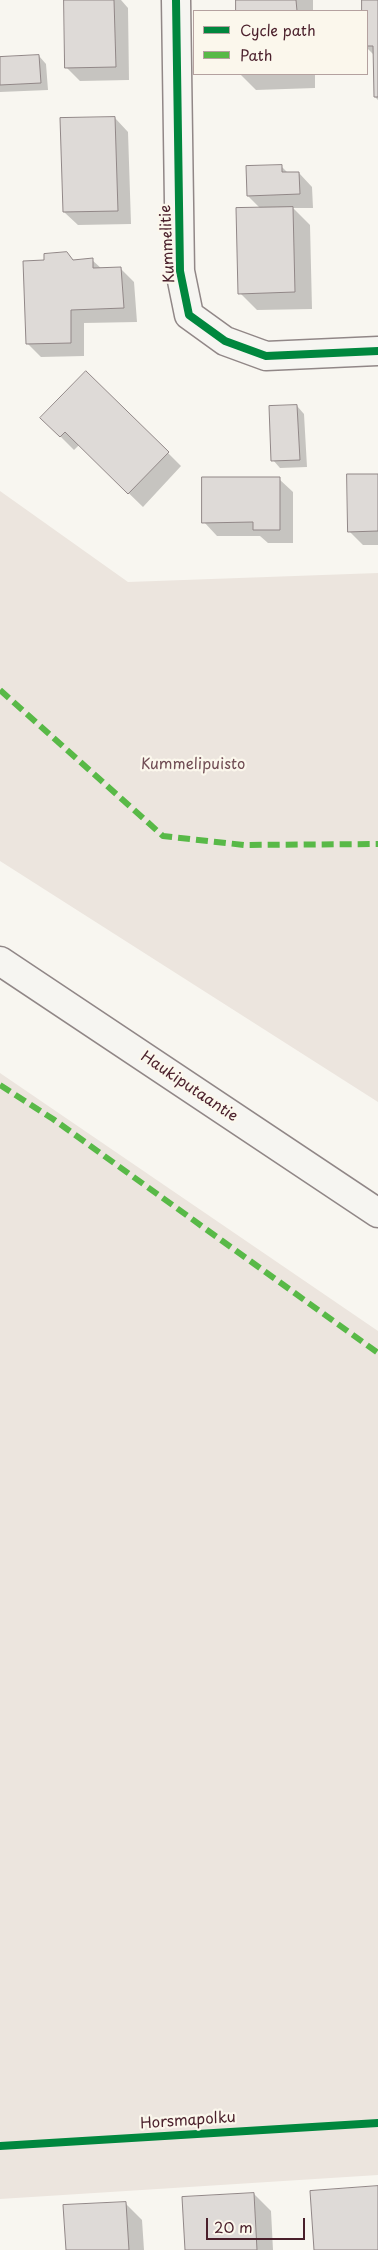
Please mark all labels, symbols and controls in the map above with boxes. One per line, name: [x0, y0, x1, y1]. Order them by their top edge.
legend: [193, 10, 368, 75]
text: Cycle path: [240, 18, 316, 41]
text: Path: [240, 43, 272, 66]
street label: Kummelitie: [157, 204, 179, 284]
park label: Kummelipuisto: [141, 756, 245, 774]
street label: Haukiputaantie: [137, 1048, 241, 1126]
street label: Horsmapolku: [140, 2109, 236, 2133]
scale bar: [208, 2208, 307, 2240]
text: 20 m: [214, 2215, 253, 2238]

